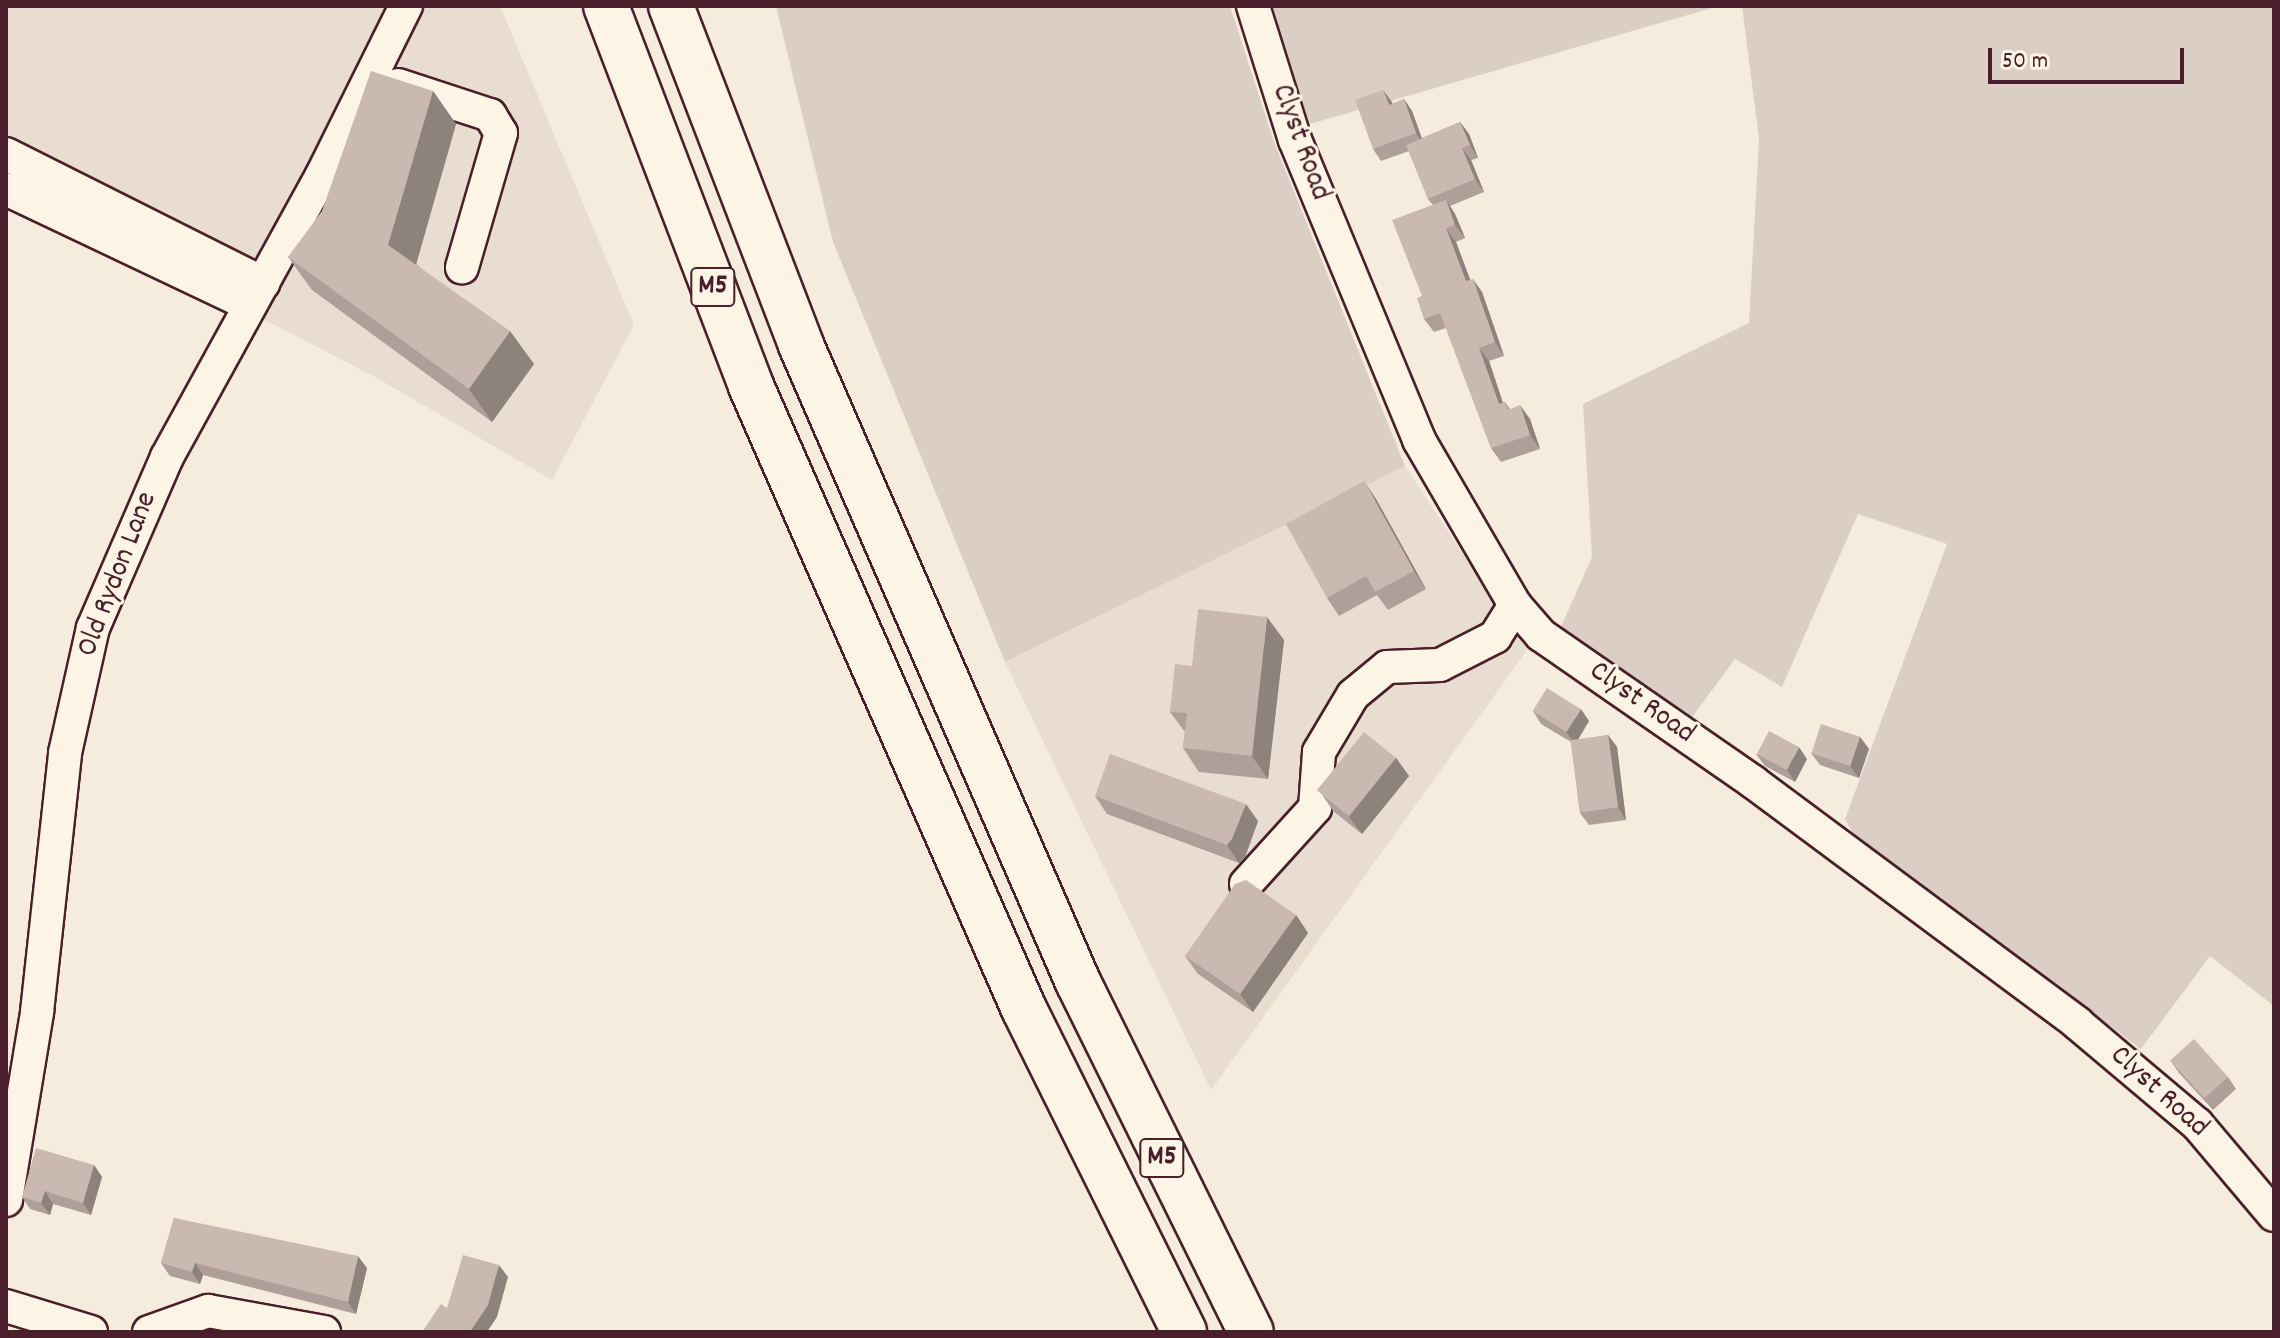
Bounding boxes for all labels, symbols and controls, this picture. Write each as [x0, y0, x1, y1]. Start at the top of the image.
scale bar [1992, 32, 2188, 82]
text: 50 m [2002, 45, 2048, 79]
street label: Clyst Road [1261, 80, 1337, 206]
road number: M5 [689, 263, 737, 311]
street label: Old Rydon Lane [71, 488, 167, 662]
street label: Clyst Road [1581, 655, 1701, 753]
street label: Clyst Road [2101, 1039, 2215, 1147]
road number: M5 [1138, 1134, 1186, 1182]

